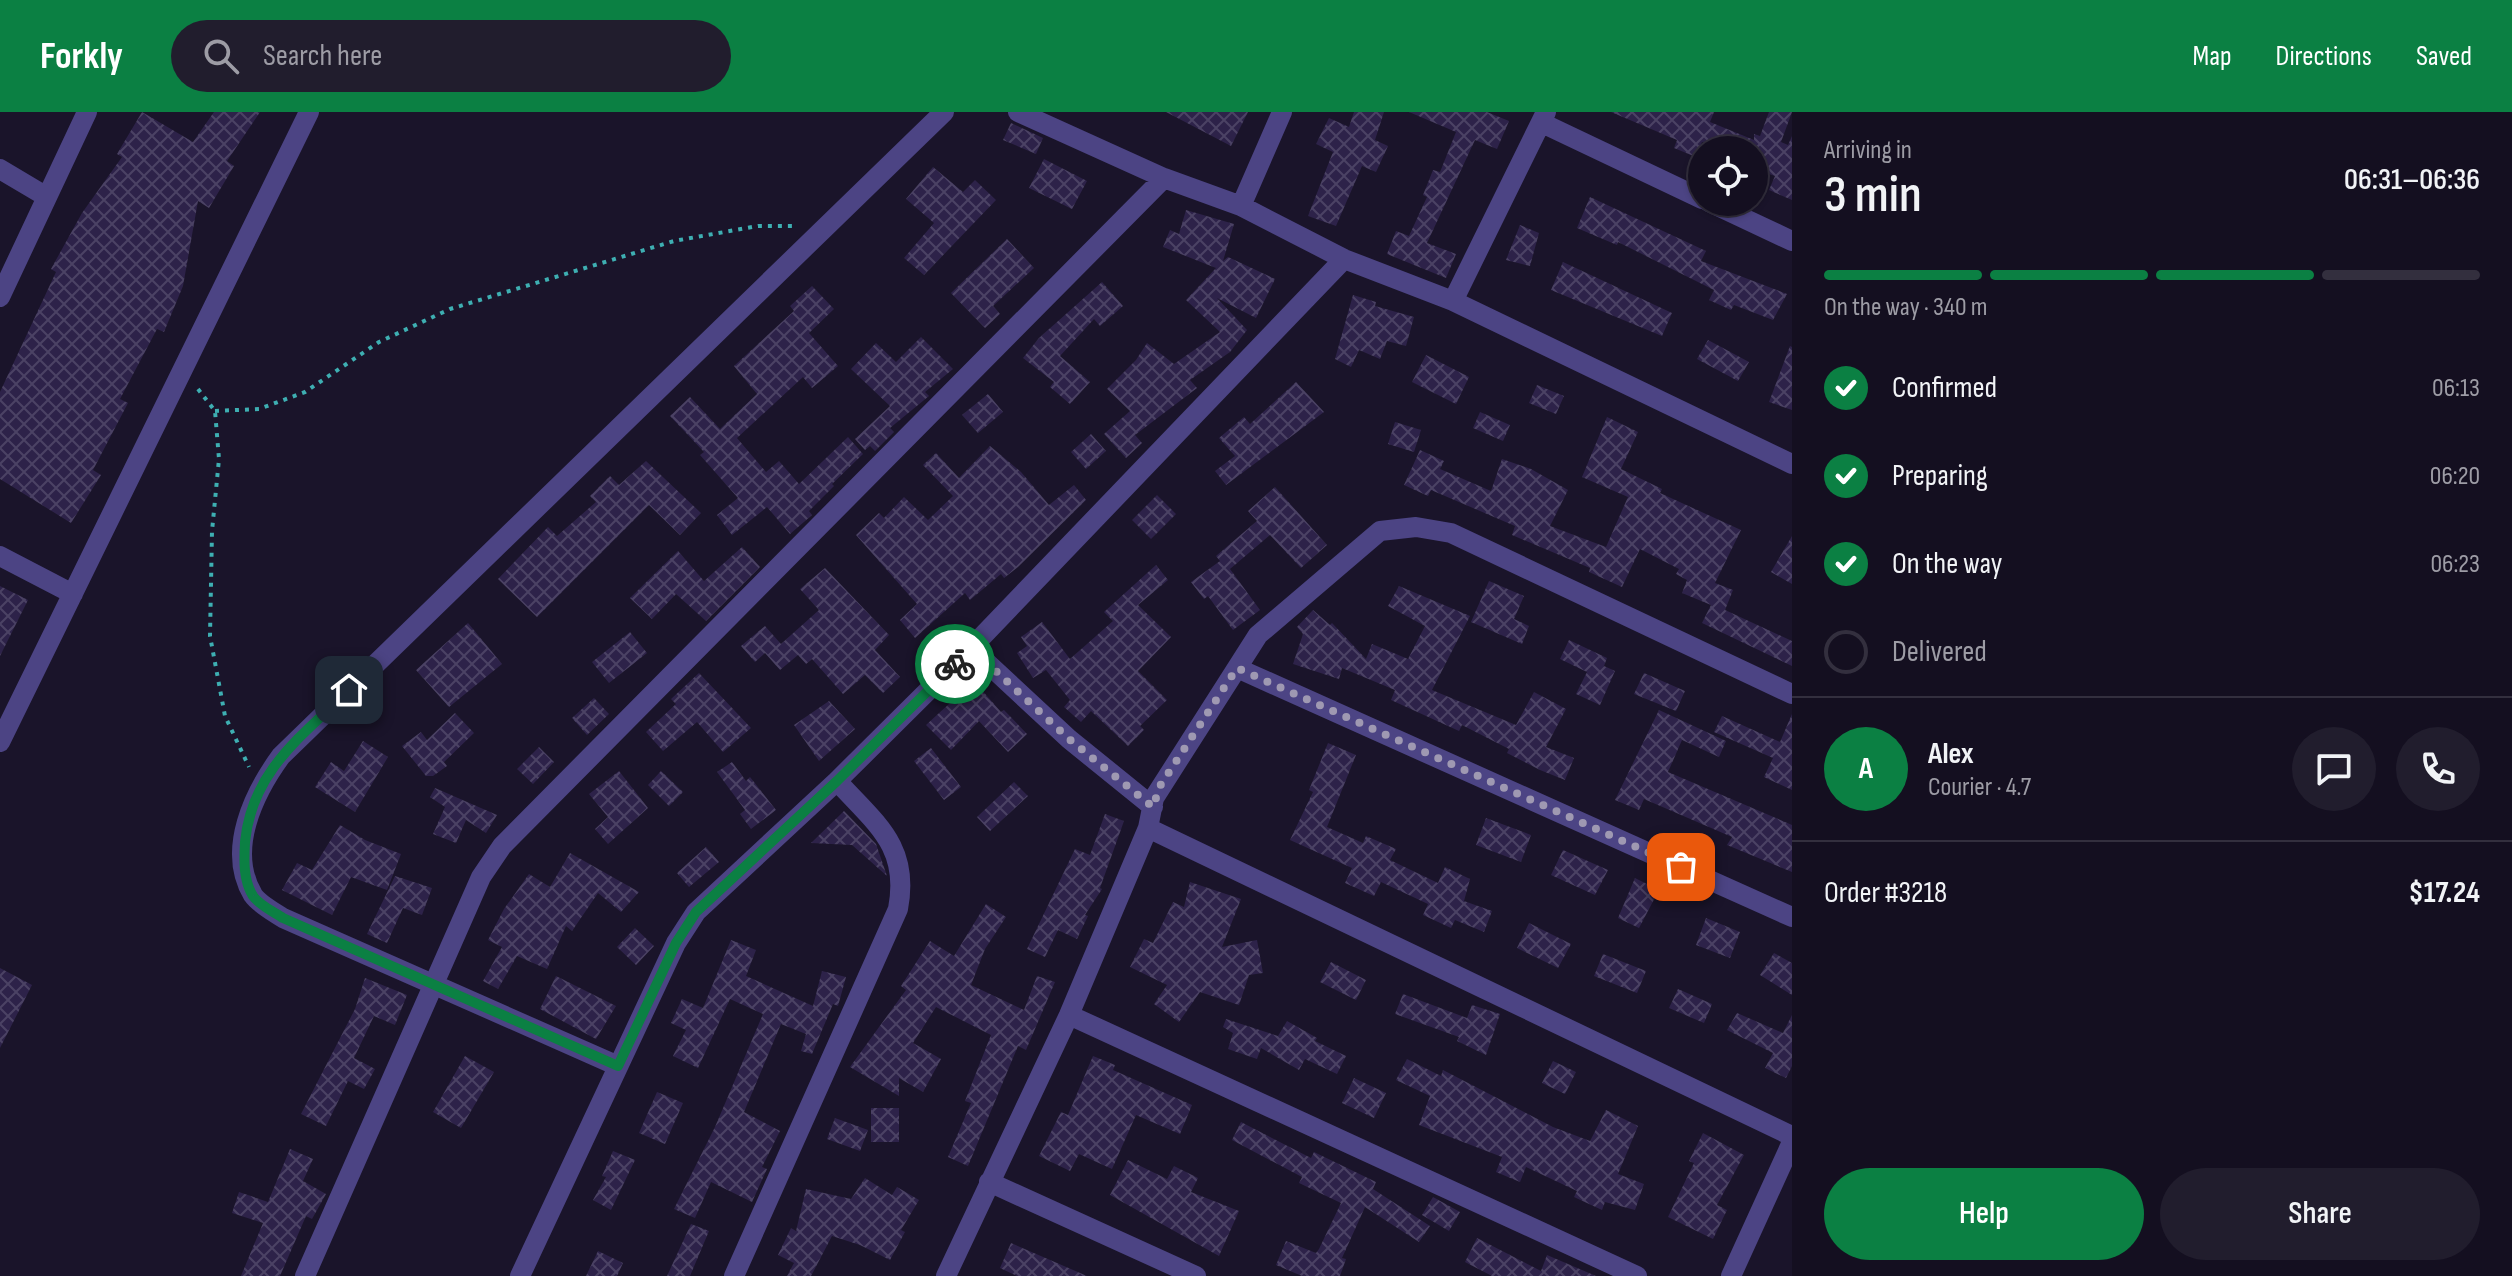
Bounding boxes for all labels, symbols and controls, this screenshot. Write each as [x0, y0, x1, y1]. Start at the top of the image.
search box [171, 20, 731, 92]
text: Forkly [40, 34, 123, 79]
icon: search [199, 34, 243, 78]
text: Search here [263, 38, 382, 74]
text: Map [2193, 40, 2232, 73]
text: Directions [2276, 40, 2372, 73]
text: Saved [2416, 40, 2472, 73]
text: Arriving in [1824, 135, 1912, 166]
map controls [1688, 136, 1768, 216]
button: locate [1688, 136, 1768, 216]
text: 06:31–06:36 [2344, 162, 2480, 198]
text: 3 min [1824, 164, 1922, 227]
text: On the way · 340 m [1824, 292, 1987, 323]
icon: check [1824, 366, 1868, 410]
text: Confirmed [1892, 370, 1997, 406]
text: 06:13 [2432, 373, 2480, 404]
icon: check [1824, 454, 1868, 498]
text: Preparing [1892, 458, 1988, 494]
text: 06:20 [2430, 461, 2480, 492]
icon: check [1824, 542, 1868, 586]
text: On the way [1892, 546, 2002, 582]
text: 06:23 [2430, 549, 2480, 580]
courier [915, 624, 995, 704]
text: Delivered [1892, 634, 1987, 670]
icon: bike [933, 642, 977, 686]
pin [315, 656, 383, 724]
icon: home [327, 668, 371, 712]
button: chat [2292, 727, 2376, 811]
button: phone [2396, 727, 2480, 811]
text: Alex [1928, 736, 1974, 772]
text: A [1859, 751, 1873, 787]
text: Courier · 4.7 [1928, 772, 2031, 803]
pin [1647, 833, 1715, 901]
icon: bag [1659, 845, 1703, 889]
text: Order #3218 [1824, 875, 1947, 911]
text: $17.24 [2408, 875, 2480, 911]
button: Help [1824, 1168, 2144, 1260]
button: Share [2160, 1168, 2480, 1260]

